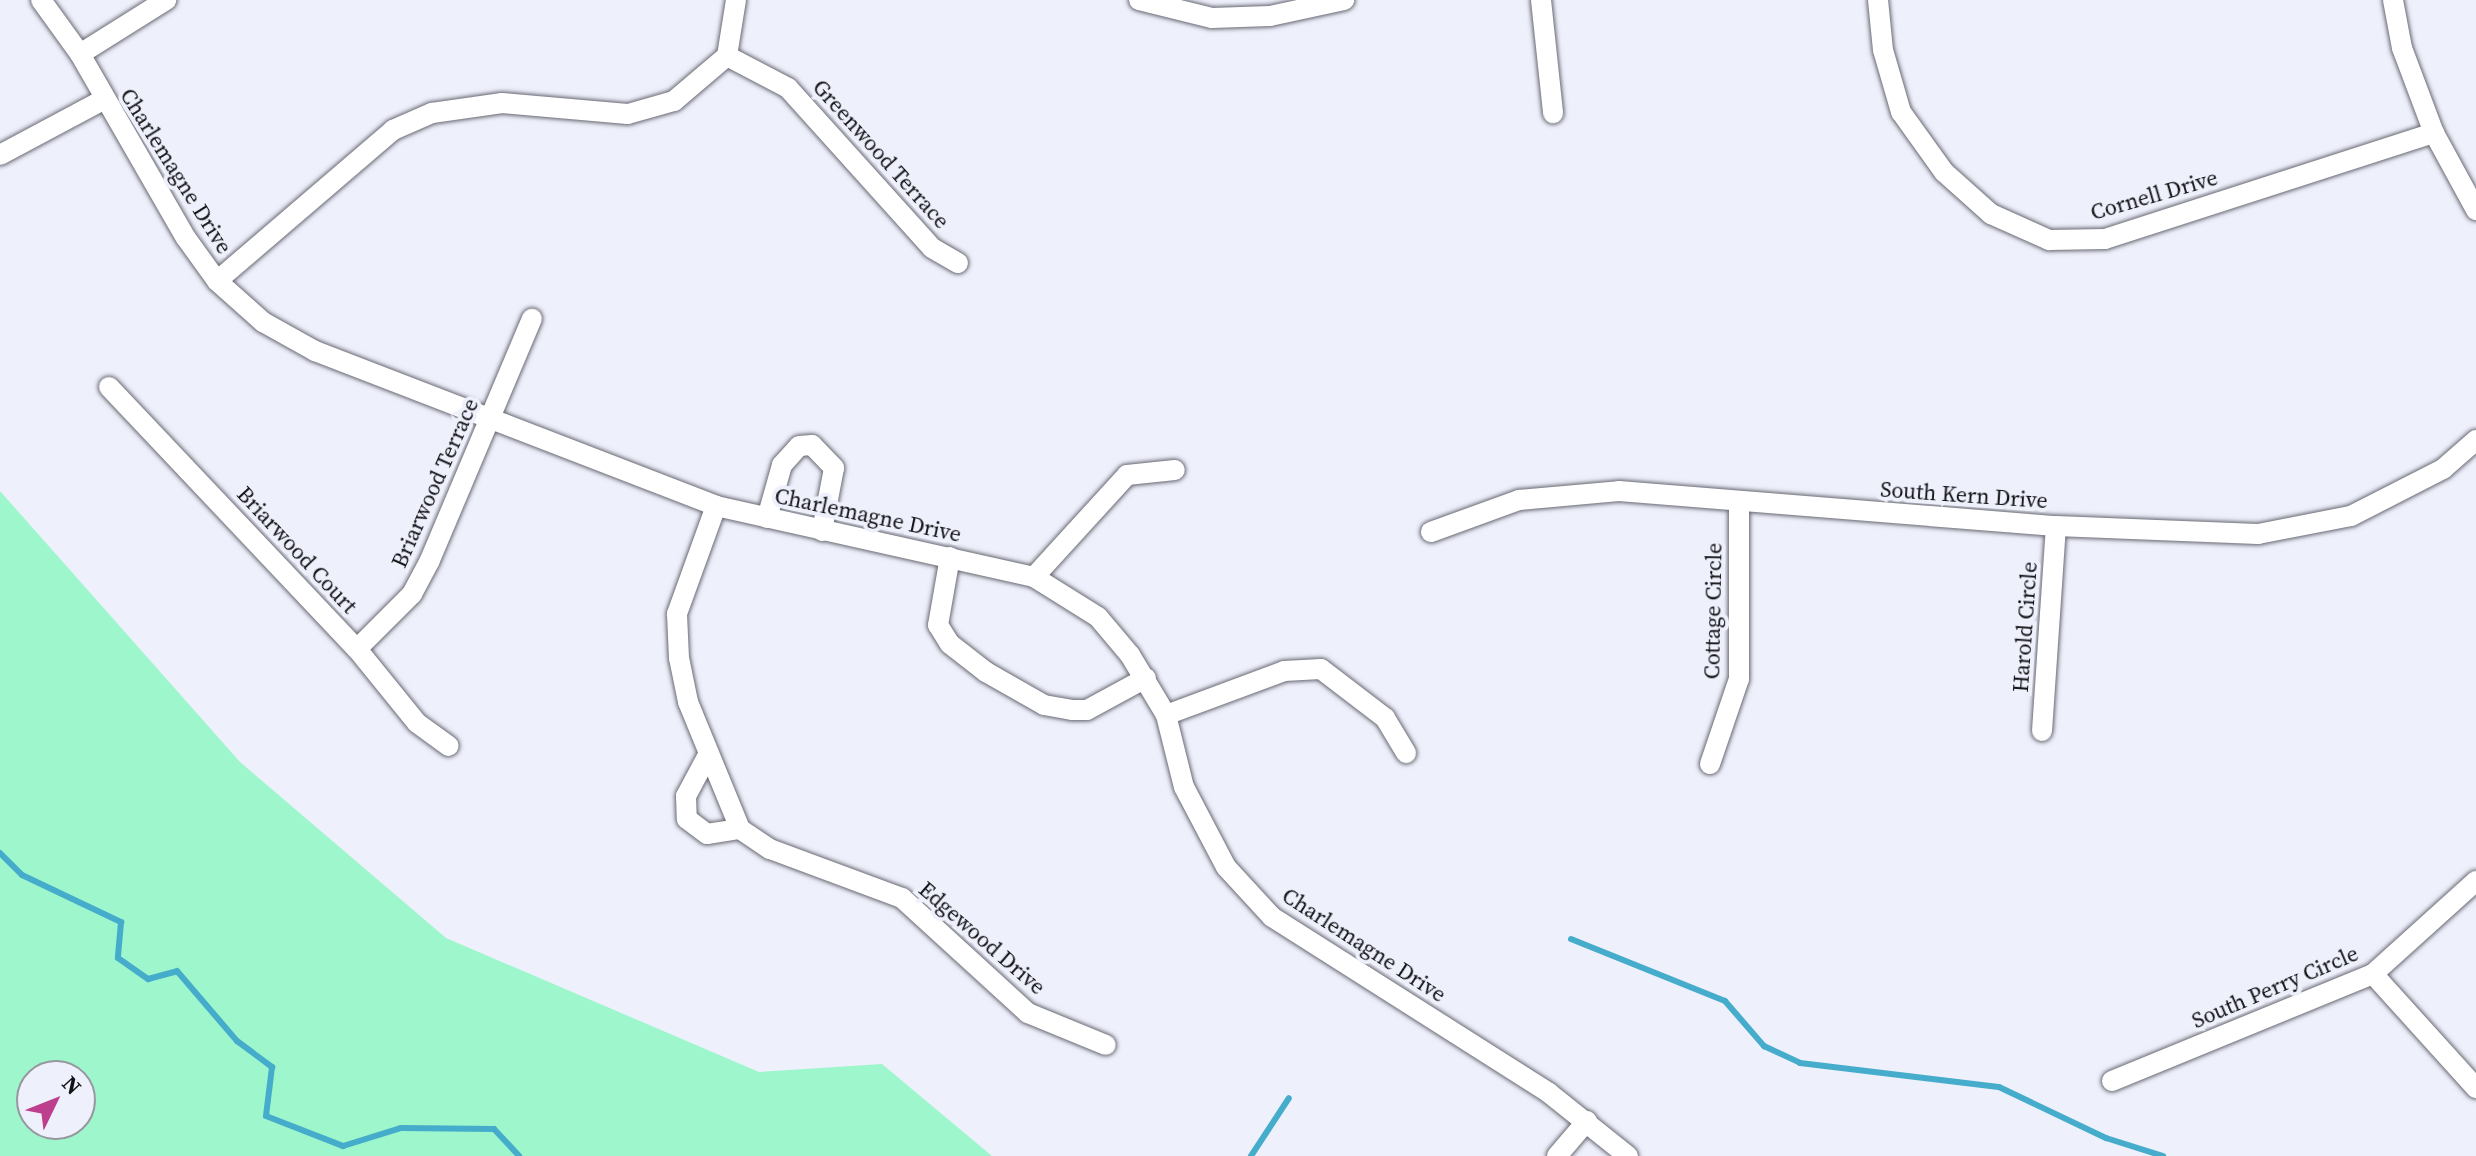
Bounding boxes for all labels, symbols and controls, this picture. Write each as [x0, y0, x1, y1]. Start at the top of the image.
street label: Greenwood Terrace [807, 74, 955, 234]
street label: Charlemagne Drive [114, 83, 238, 259]
street label: Cornell Drive [2087, 164, 2221, 226]
street label: Briarwood Terrace [386, 394, 484, 572]
street label: South Kern Drive [1879, 476, 2049, 514]
street label: Briarwood Court [231, 481, 363, 619]
street label: Charlemagne Drive [772, 482, 964, 548]
street label: Cottage Circle [1699, 543, 1727, 679]
street label: Harold Circle [2007, 561, 2043, 693]
street label: Edgewood Drive [913, 876, 1051, 1000]
street label: Charlemagne Drive [1277, 882, 1451, 1008]
street label: South Perry Circle [2188, 940, 2362, 1034]
north arrow [16, 1060, 96, 1140]
text: N [56, 1069, 89, 1101]

